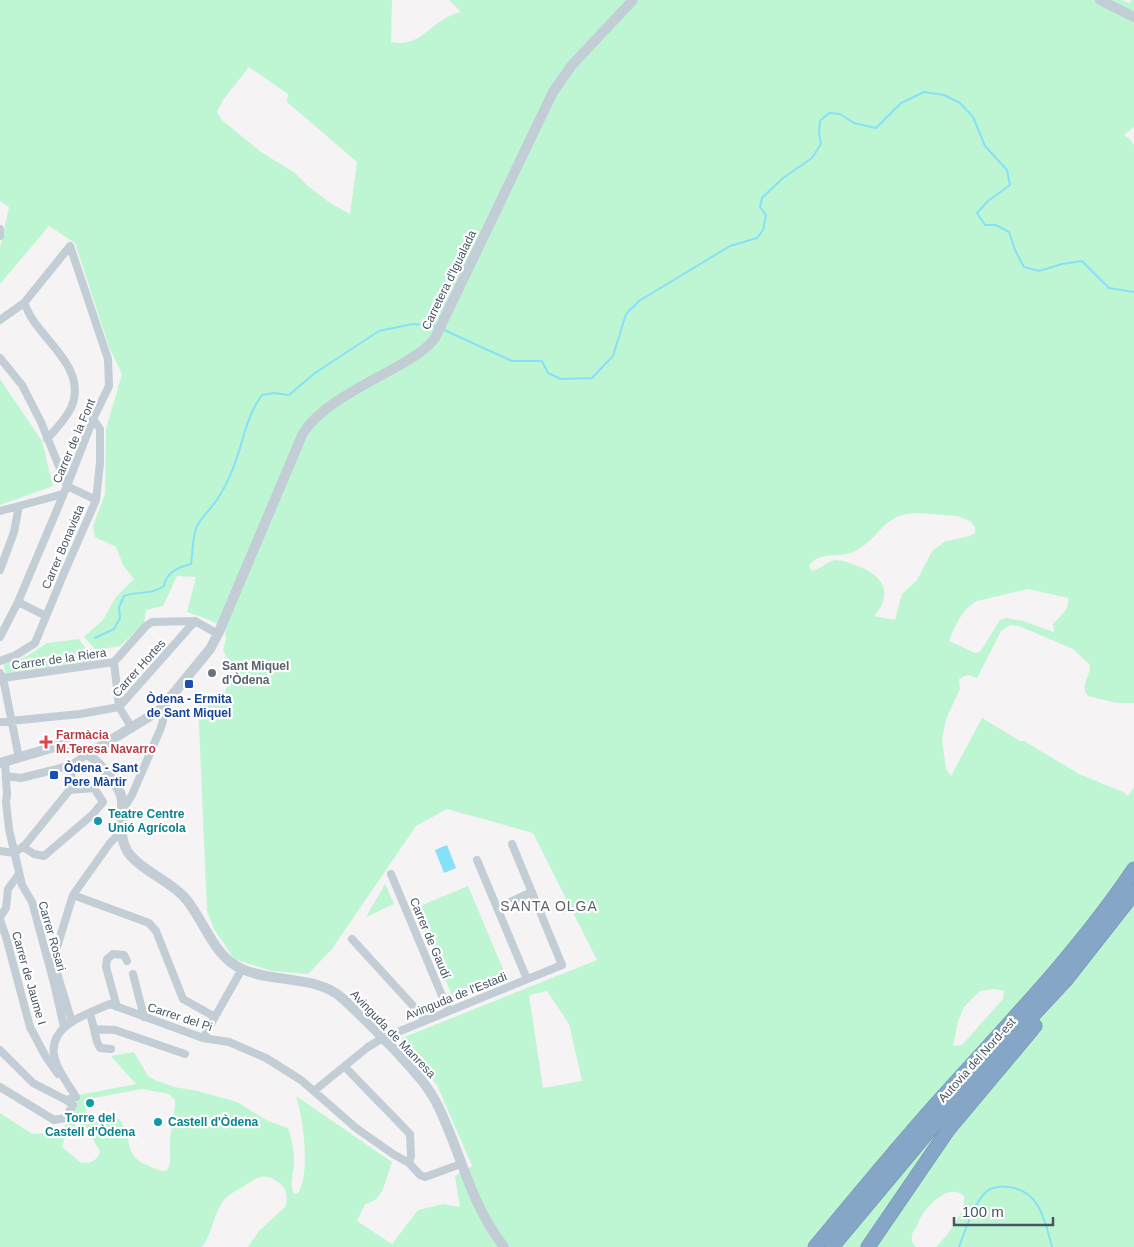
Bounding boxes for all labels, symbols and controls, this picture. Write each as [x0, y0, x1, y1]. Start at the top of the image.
street label: Carretera d'Igualada [419, 228, 479, 332]
street label: Carrer de la Font [50, 396, 98, 485]
street label: Carrer Bonavista [39, 503, 87, 591]
street label: Carrer Hortes [109, 636, 169, 700]
street label: Carrer de la Riera [11, 645, 108, 673]
place label: Sant Miquel d'Òdena [222, 659, 289, 687]
marker: Sant Miquel d'Òdena [206, 667, 218, 679]
marker: Òdena - Ermita de Sant Miquel [183, 678, 195, 690]
place label: Òdena - Ermita de Sant Miquel [146, 691, 232, 720]
place label: Farmàcia M.Teresa Navarro [56, 728, 156, 756]
marker: Farmàcia M.Teresa Navarro [40, 736, 52, 748]
place label: Òdena - Sant Pere Màrtir [64, 760, 138, 789]
marker: Òdena - Sant Pere Màrtir [48, 769, 60, 781]
place label: Teatre Centre Unió Agrícola [108, 807, 186, 835]
marker: Teatre Centre Unió Agrícola [92, 815, 104, 827]
street label: Carrer de Gaudí [407, 895, 454, 981]
district label: SANTA OLGA [500, 898, 598, 914]
street label: Carrer Rosari [35, 899, 69, 973]
street label: Carrer de Jaume I [9, 930, 49, 1026]
street label: Avinguda de l'Estadi [403, 969, 509, 1023]
street label: Avinguda de Manresa [347, 987, 439, 1081]
street label: Carrer del Pi [146, 1000, 214, 1034]
street label: Autovia del Nord-est [935, 1014, 1019, 1105]
marker: Torre del Castell d'Òdena [84, 1097, 96, 1109]
place label: Torre del Castell d'Òdena [45, 1111, 135, 1139]
place label: Castell d'Òdena [168, 1114, 259, 1129]
marker: Castell d'Òdena [152, 1116, 164, 1128]
scale bar [954, 1194, 1053, 1226]
text: 100 m [962, 1203, 1004, 1220]

